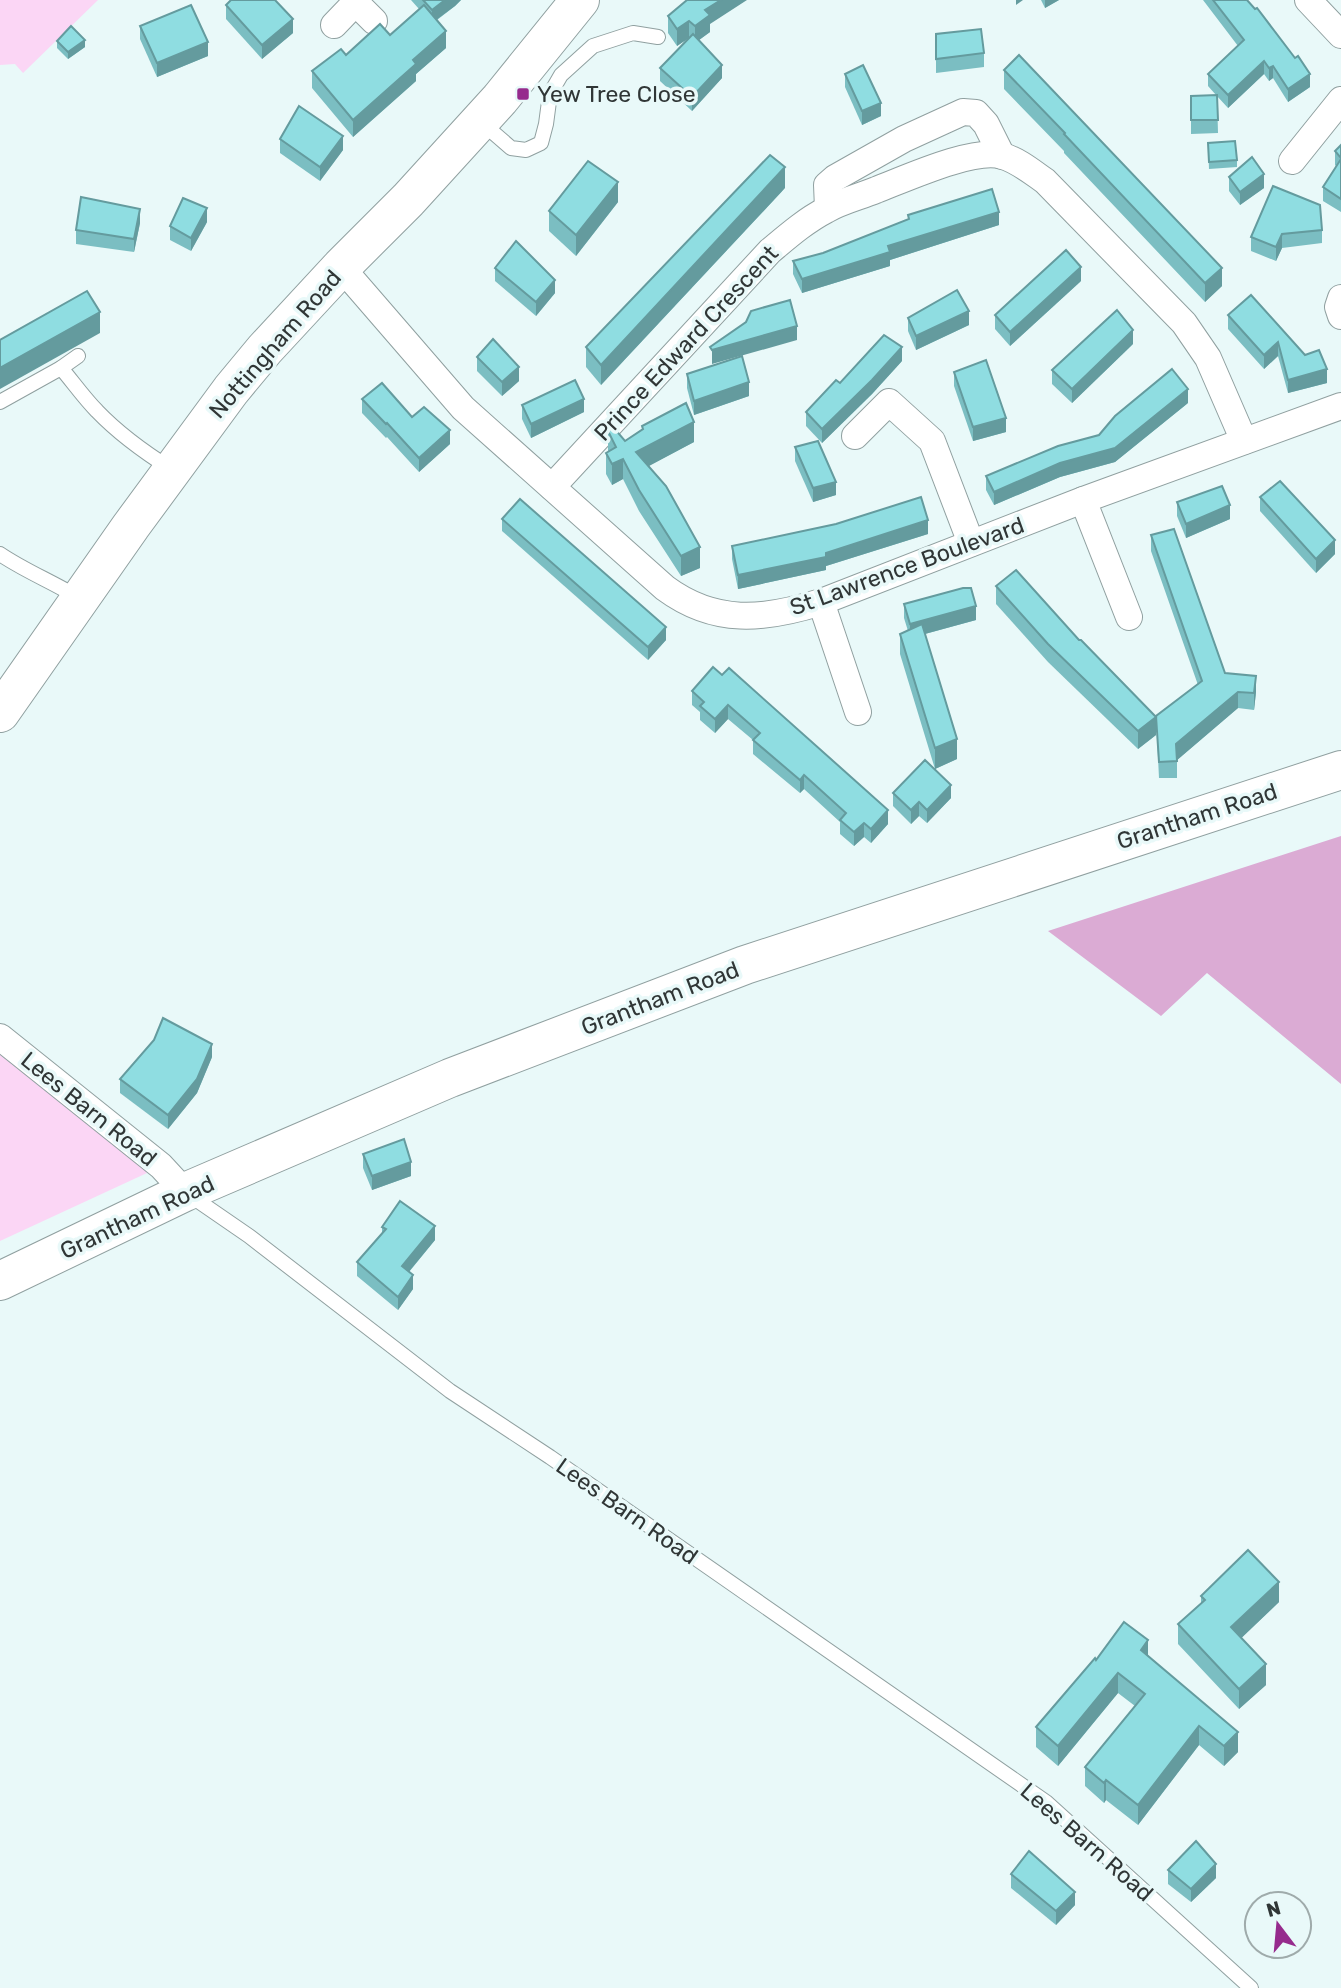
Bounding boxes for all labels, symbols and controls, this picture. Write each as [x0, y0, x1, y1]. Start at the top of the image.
place label: Yew Tree Close [537, 80, 696, 108]
marker: Yew Tree Close [515, 86, 531, 102]
street label: Prince Edward Crescent [588, 239, 784, 447]
street label: Nottingham Road [203, 264, 347, 424]
street label: St Lawrence Boulevard [786, 511, 1028, 621]
street label: Grantham Road [1113, 777, 1281, 855]
street label: Grantham Road [577, 955, 743, 1041]
street label: Lees Barn Road [15, 1046, 163, 1172]
street label: Grantham Road [55, 1169, 219, 1265]
street label: Lees Barn Road [551, 1452, 703, 1570]
street label: Lees Barn Road [1015, 1777, 1159, 1907]
north arrow [1243, 1890, 1313, 1960]
text: N [1264, 1896, 1283, 1922]

